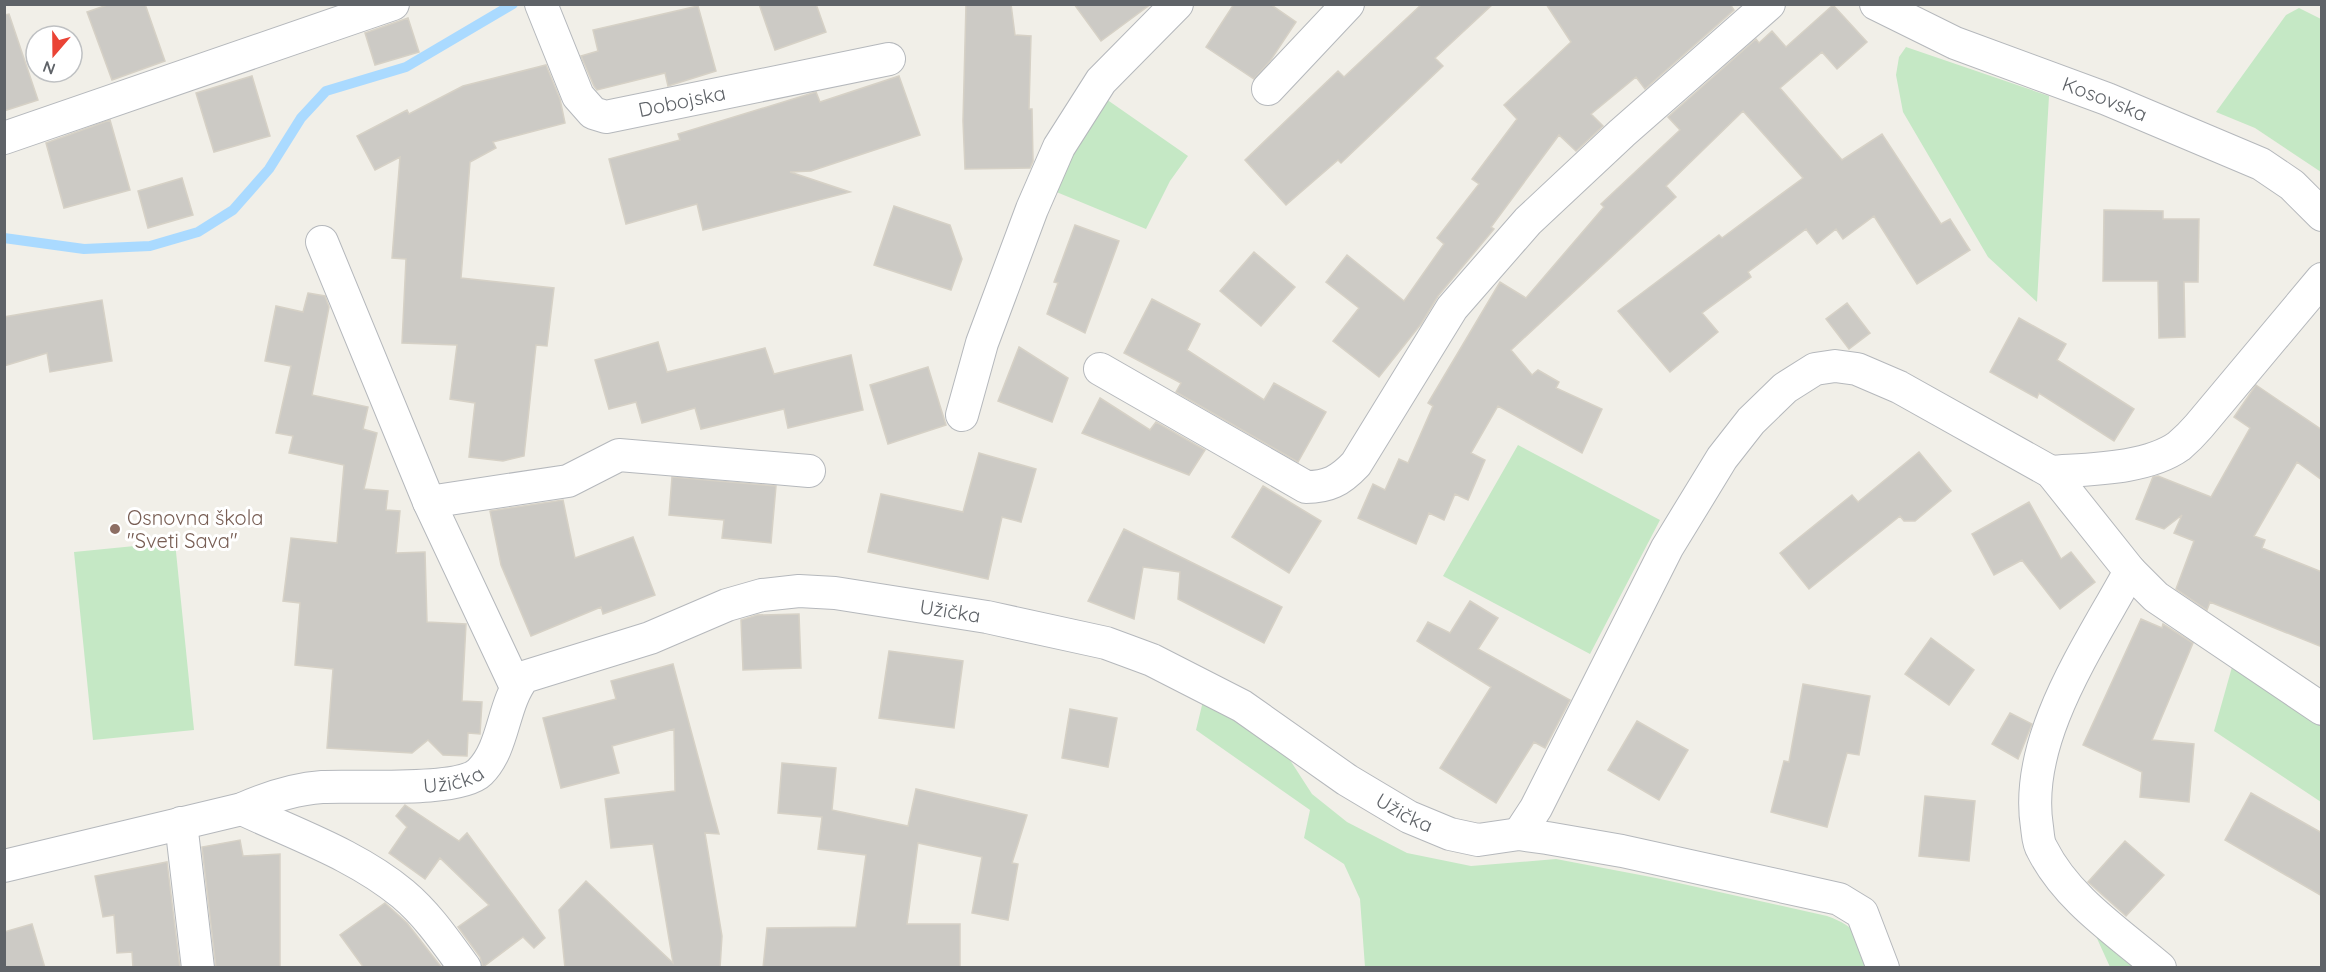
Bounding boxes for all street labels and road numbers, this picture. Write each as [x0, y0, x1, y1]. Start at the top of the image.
street label: Kosovska [2059, 71, 2151, 127]
street label: Dobojska [636, 80, 728, 122]
street label: Užička [918, 594, 982, 628]
street label: Užička [422, 760, 489, 798]
street label: Užička [1371, 787, 1437, 837]

